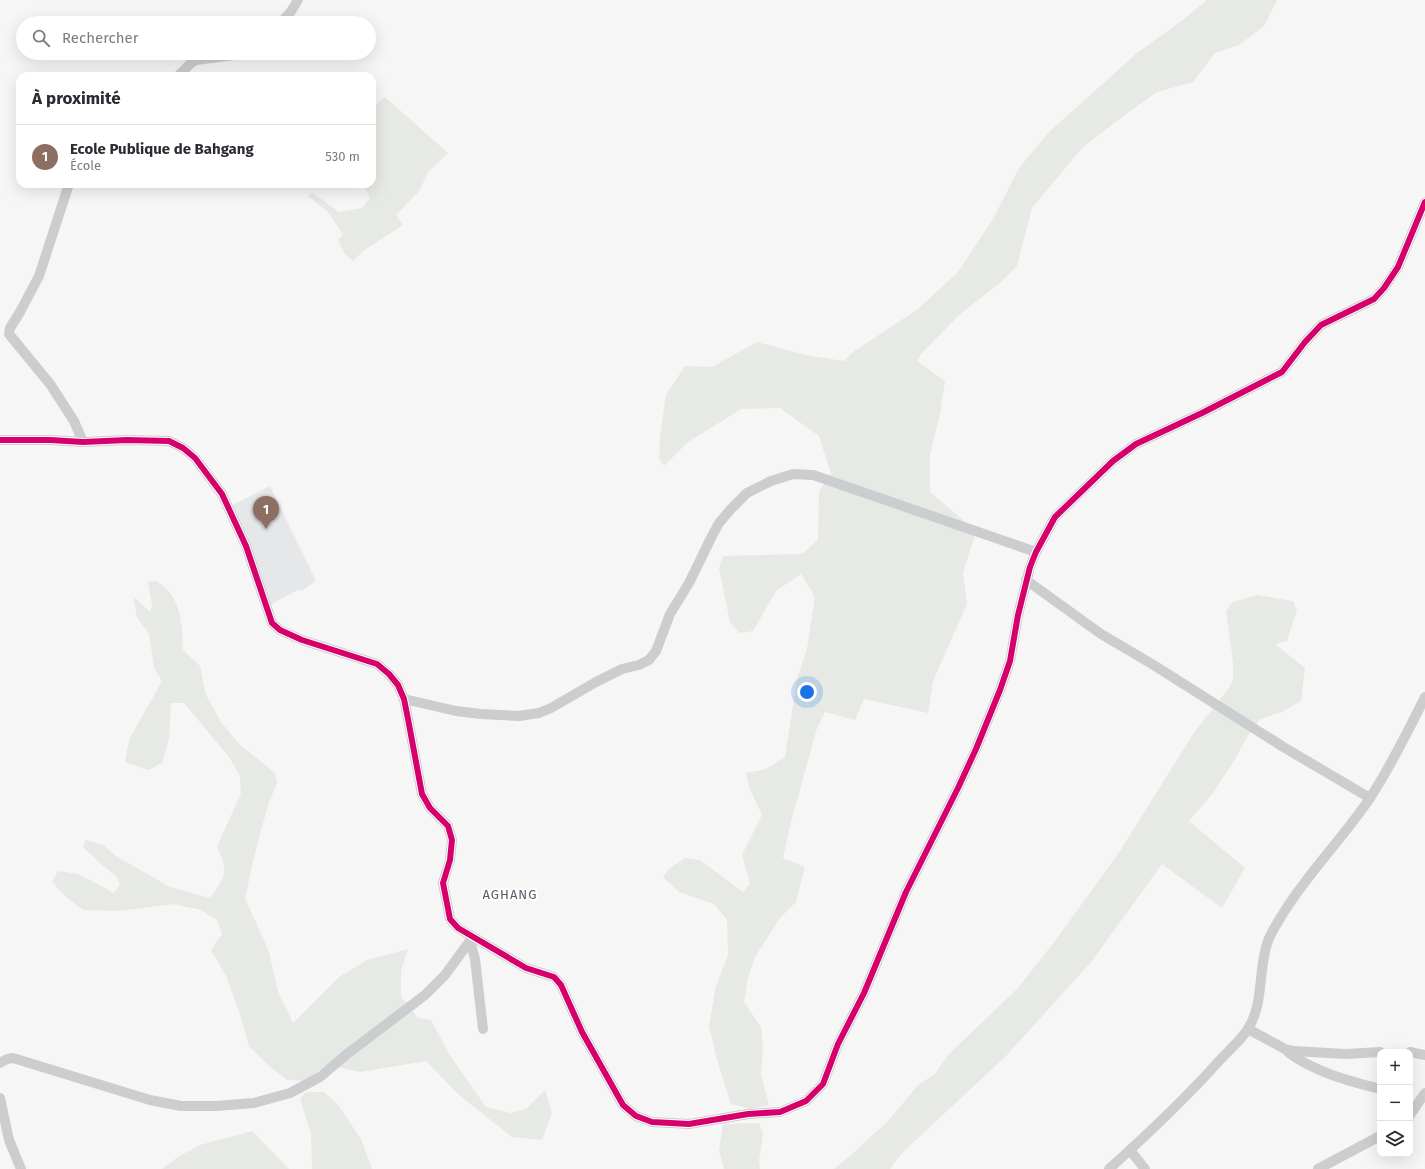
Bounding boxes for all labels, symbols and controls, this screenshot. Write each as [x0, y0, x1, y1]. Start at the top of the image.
search box [16, 16, 376, 60]
icon: search [30, 27, 52, 49]
text: Rechercher [62, 29, 138, 47]
text: À proximité [32, 88, 121, 109]
text: Ecole Publique de Bahgang [70, 140, 254, 158]
text: 1 [42, 149, 48, 164]
text: 530 m [325, 149, 360, 164]
text: École [70, 158, 101, 173]
pin: 1 [253, 496, 279, 529]
your location [797, 682, 817, 702]
district label: AGHANG [483, 887, 537, 902]
map controls [1377, 1049, 1413, 1157]
button: + [1377, 1049, 1413, 1085]
button: − [1377, 1085, 1413, 1121]
button: layers [1377, 1121, 1413, 1157]

